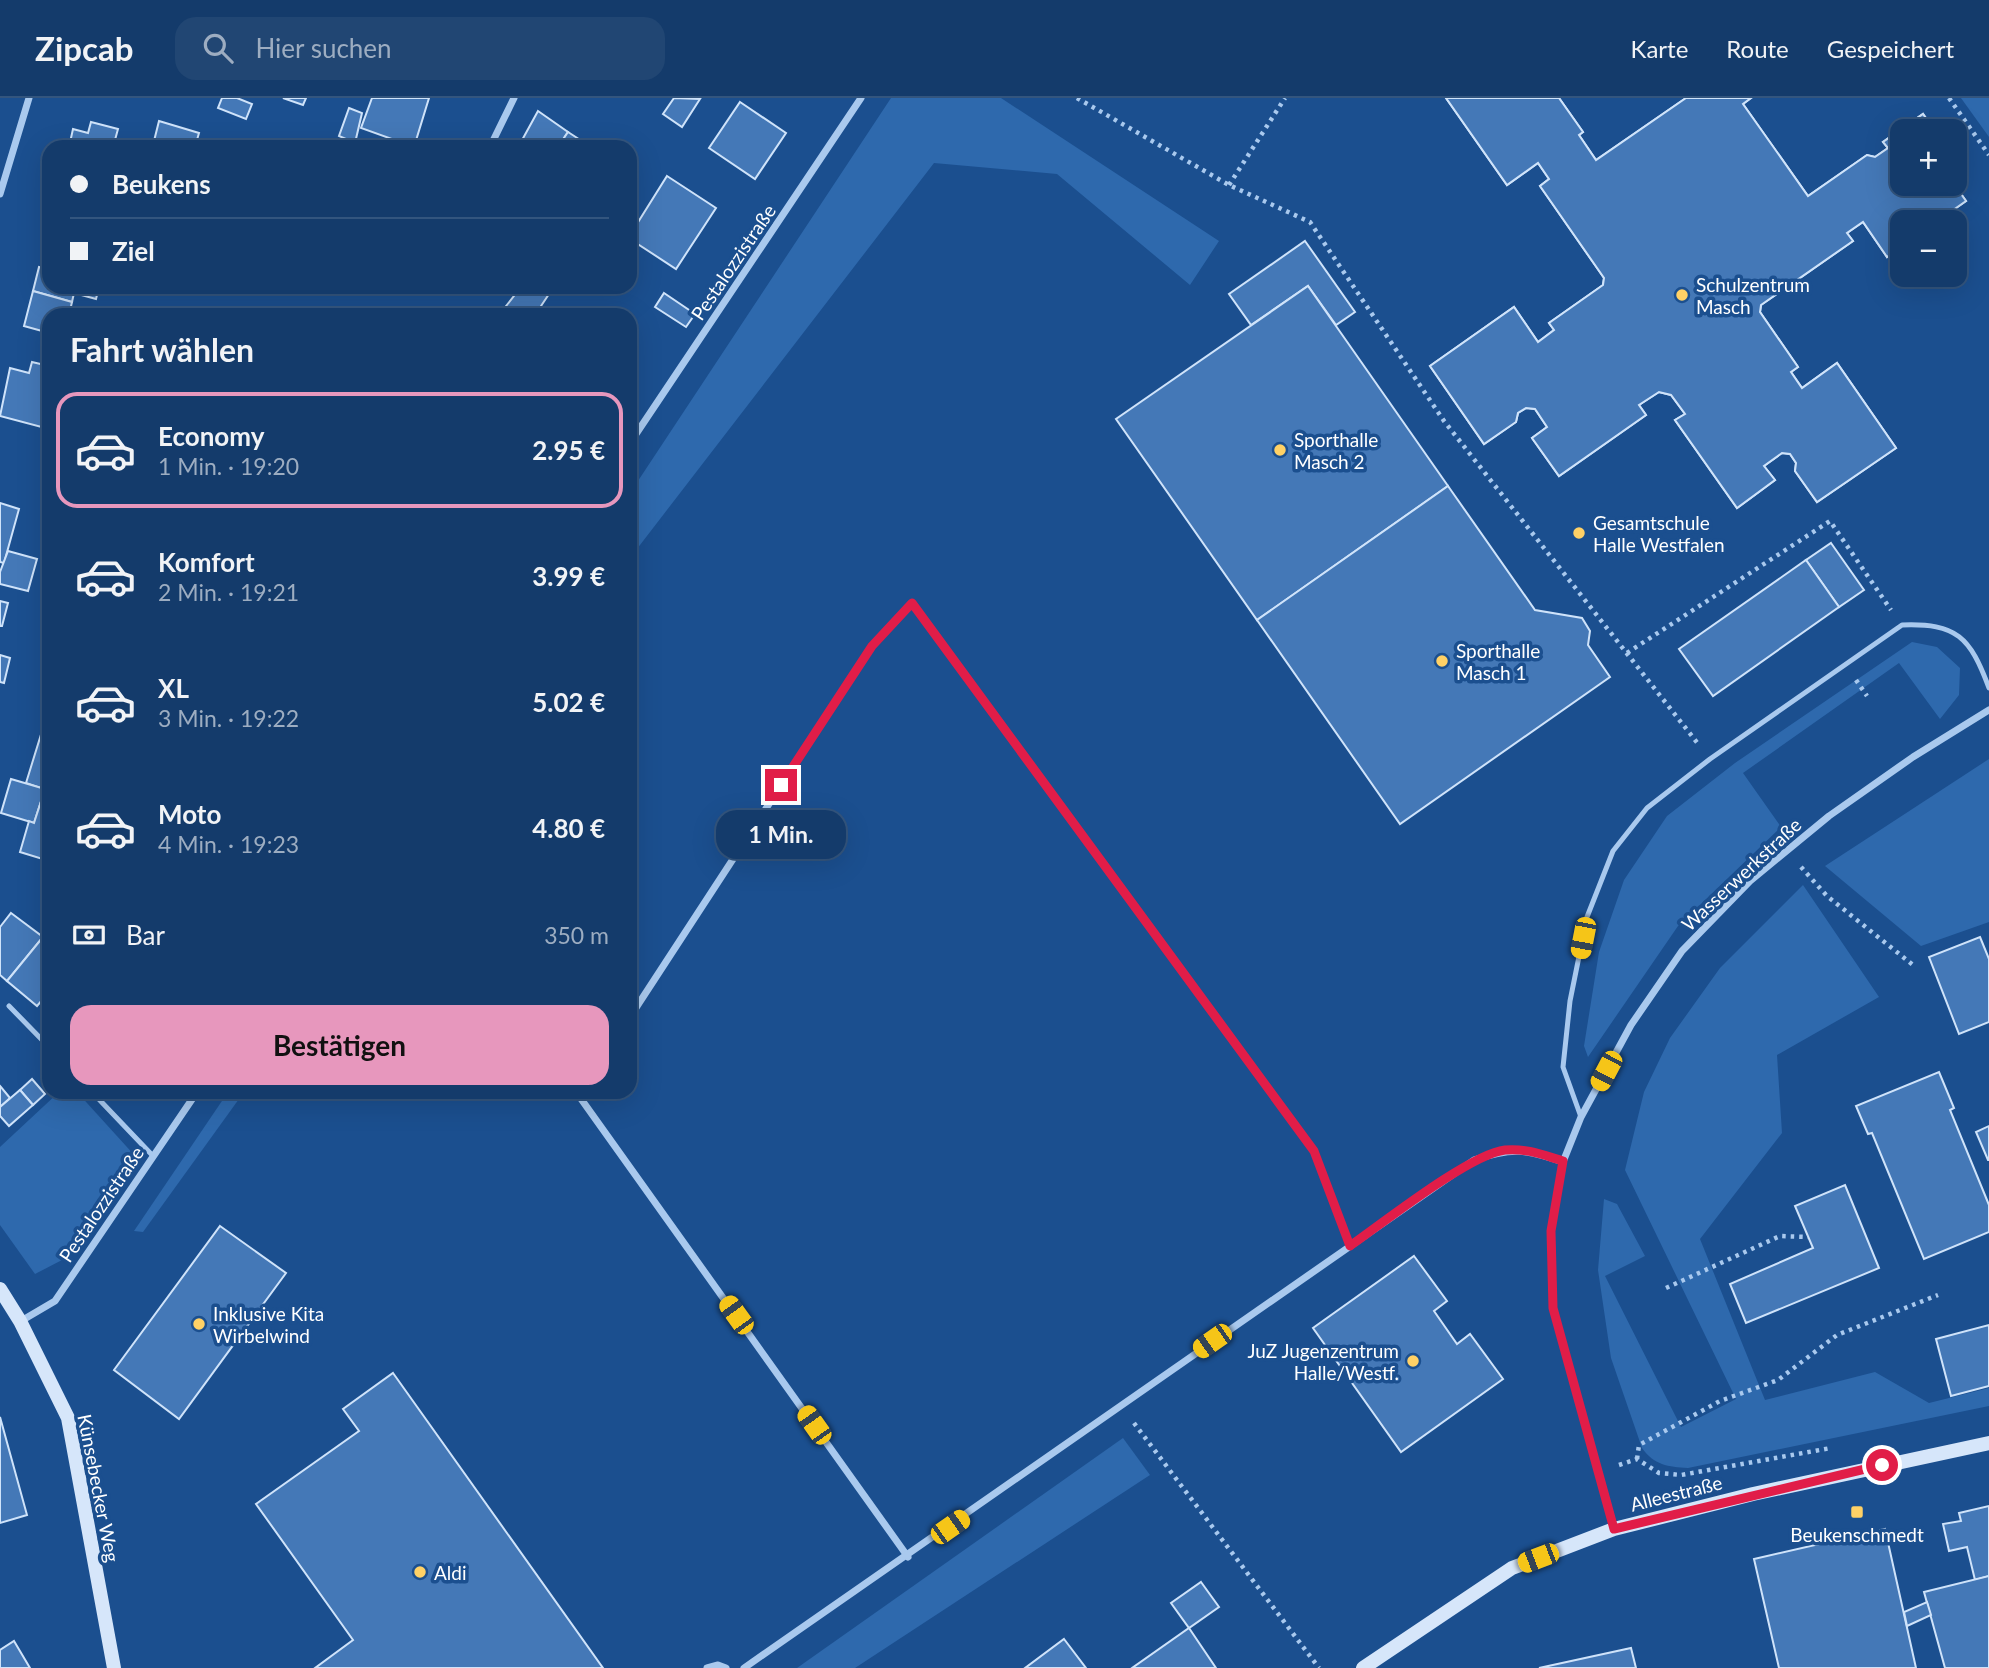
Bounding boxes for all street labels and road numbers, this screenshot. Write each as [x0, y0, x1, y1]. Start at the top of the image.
street label: Pestalozzistraße [686, 200, 780, 324]
street label: Wasserwerkstraße [1676, 813, 1806, 935]
street label: Pestalozzistraße [54, 1142, 148, 1266]
street label: Künsebecker Weg [73, 1412, 125, 1564]
street label: Alleestraße [1628, 1470, 1724, 1516]

